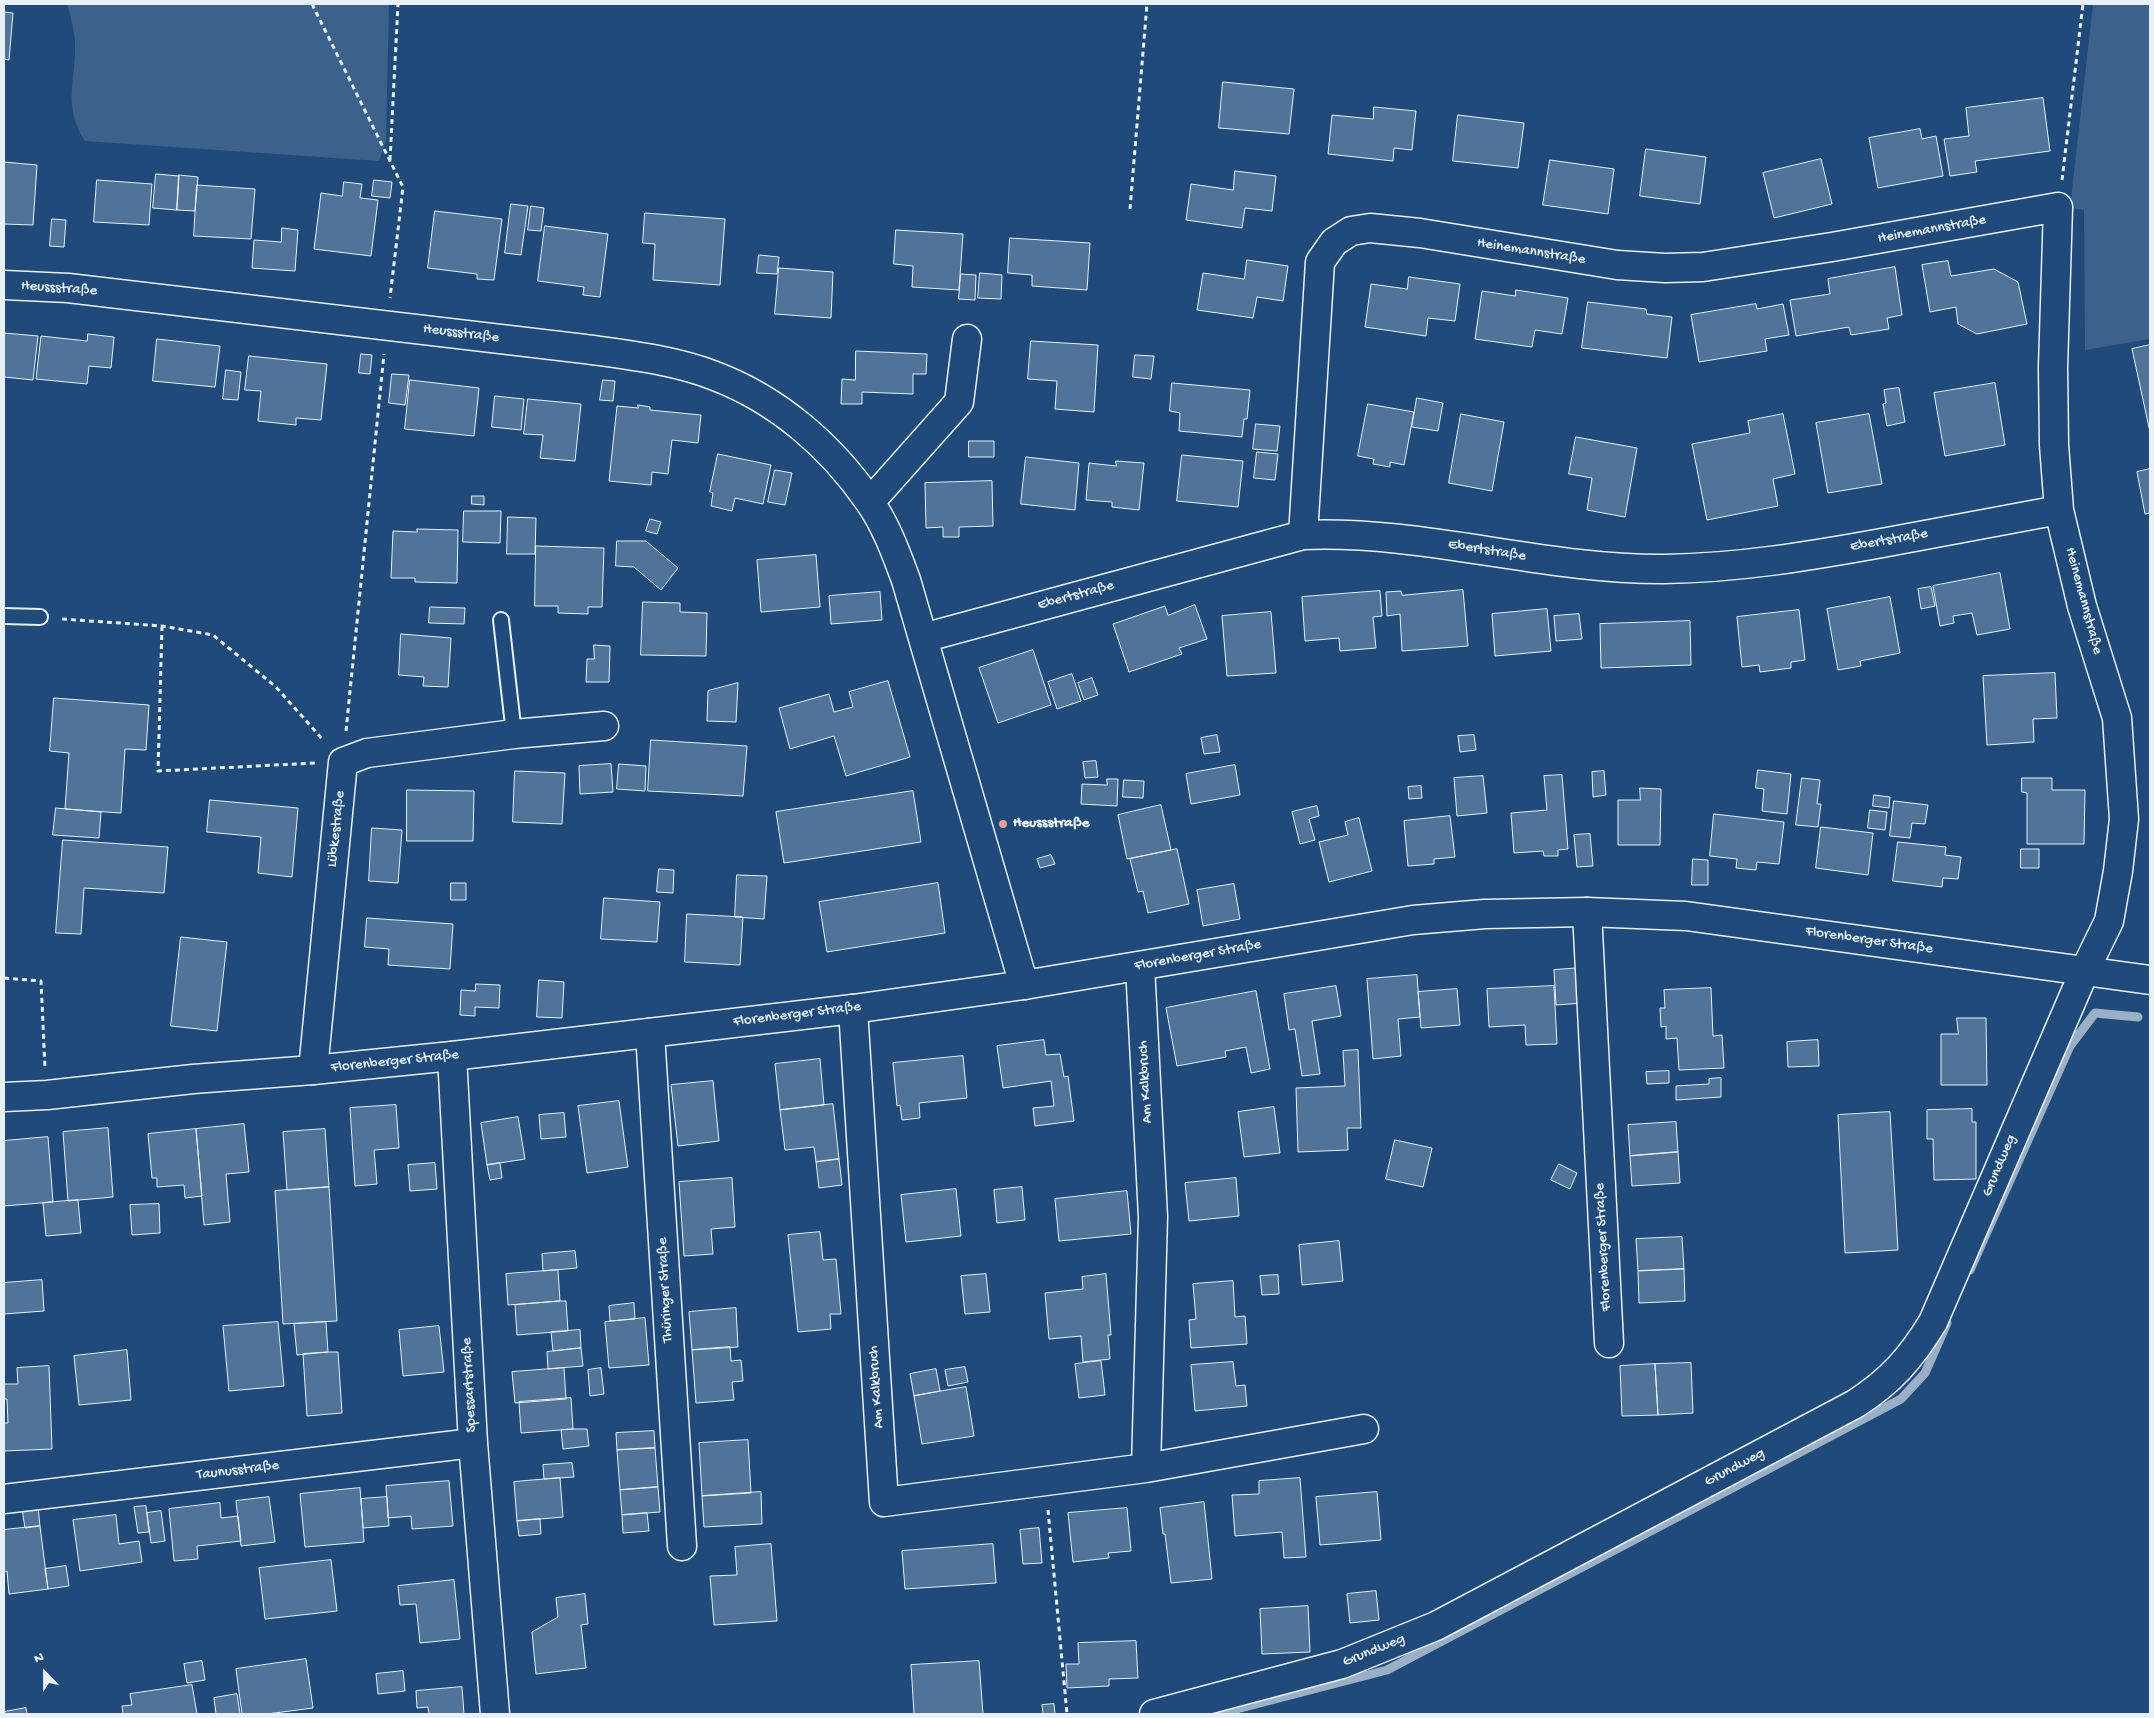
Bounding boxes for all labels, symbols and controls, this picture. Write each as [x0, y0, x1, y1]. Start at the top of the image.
street label: Heinemannstraße [1876, 212, 1988, 248]
street label: Heinemannstraße [1475, 235, 1587, 269]
street label: Heussstraße [20, 277, 98, 301]
street label: Heussstraße [422, 320, 500, 348]
street label: Ebertstraße [1849, 525, 1929, 557]
street label: Ebertstraße [1447, 536, 1527, 566]
street label: Heinemannstraße [2060, 546, 2106, 656]
street label: Ebertstraße [1036, 577, 1116, 615]
street label: Lübkestraße [324, 790, 350, 868]
place label: Heussstraße [1013, 815, 1090, 833]
marker: Heussstraße [997, 818, 1009, 830]
street label: Florenberger Straße [1804, 923, 1934, 959]
street label: Florenberger Straße [1133, 936, 1263, 976]
street label: Florenberger Straße [732, 998, 862, 1032]
street label: Am Kalkbruch [1135, 1040, 1157, 1124]
street label: Florenberger Straße [330, 1046, 460, 1078]
street label: Grundweg [1979, 1132, 2021, 1200]
street label: Florenberger Straße [1592, 1182, 1616, 1312]
street label: Thüringer Straße [654, 1237, 678, 1343]
street label: Spessartstraße [459, 1337, 481, 1433]
street label: Am Kalkbruch [865, 1345, 889, 1429]
street label: Grundweg [1702, 1445, 1768, 1491]
street label: Taunusstraße [196, 1457, 280, 1485]
street label: Grundweg [1340, 1630, 1408, 1672]
north arrow [20, 1648, 70, 1698]
text: N [32, 1649, 47, 1668]

